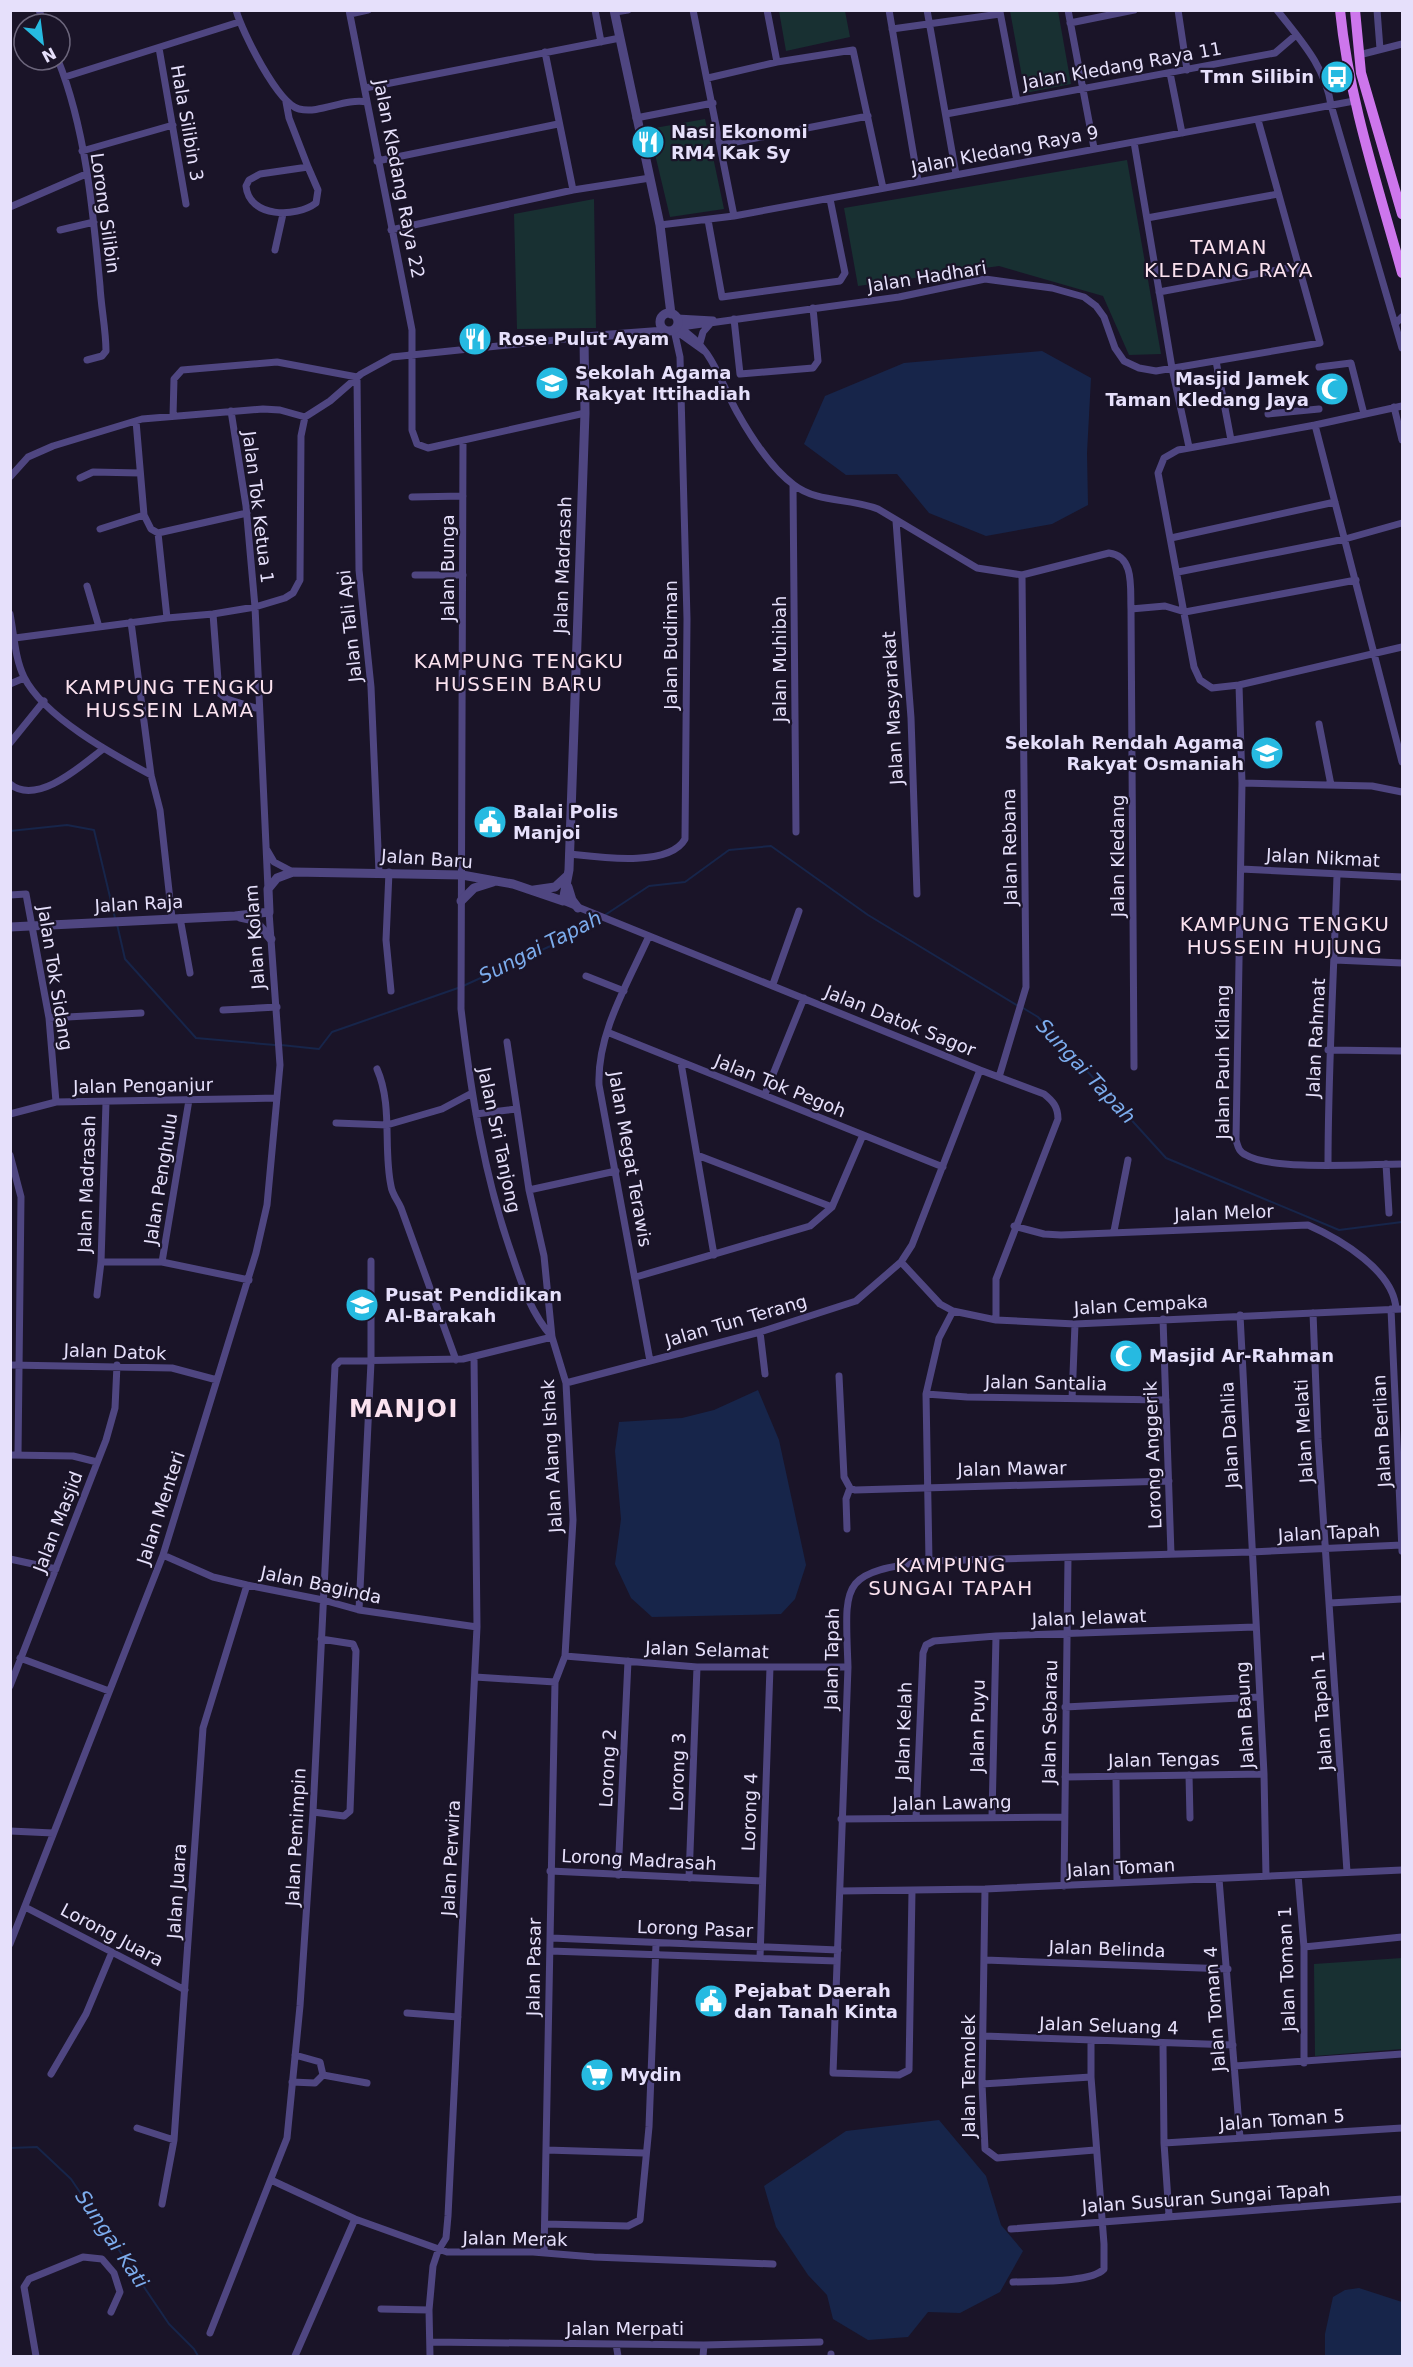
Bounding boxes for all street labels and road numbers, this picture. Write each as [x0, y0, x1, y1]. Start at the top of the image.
street label: Jalan Kledang Raya 11 [1020, 38, 1223, 94]
street label: Hala Silibin 3 [167, 63, 208, 183]
street label: Jalan Kledang Raya 22 [370, 77, 429, 280]
street label: Jalan Kledang Raya 9 [908, 121, 1100, 178]
street label: Lorong Silibin [87, 151, 124, 275]
street label: Jalan Hadhari [865, 257, 988, 296]
street label: Jalan Tok Ketua 1 [239, 429, 278, 584]
street label: Jalan Madrasah [550, 496, 575, 635]
street label: Jalan Bunga [437, 514, 458, 623]
street label: Jalan Tali Api [333, 569, 366, 684]
street label: Jalan Budiman [660, 580, 681, 711]
street label: Jalan Muhibah [769, 596, 790, 723]
street label: Jalan Masyarakat [878, 631, 907, 786]
street label: Jalan Rebana [998, 788, 1021, 907]
street label: Jalan Kledang [1107, 795, 1128, 918]
street label: Jalan Nikmat [1265, 844, 1381, 871]
street label: Jalan Baru [380, 845, 473, 872]
street label: Jalan Kolam [240, 884, 269, 991]
street label: Jalan Raja [93, 891, 184, 916]
street label: Jalan Tok Sidang [34, 903, 77, 1052]
street label: Jalan Rahmat [1302, 978, 1329, 1099]
street label: Jalan Datok Sagor [821, 980, 979, 1061]
street label: Jalan Pauh Kilang [1212, 985, 1233, 1140]
street label: Jalan Tok Pegoh [711, 1049, 849, 1121]
street label: Jalan Sri Tanjong [474, 1064, 525, 1215]
street label: Jalan Megat Terawis [605, 1069, 656, 1248]
street label: Jalan Penganjur [72, 1074, 214, 1097]
street label: Jalan Penghulu [140, 1112, 181, 1247]
street label: Jalan Madrasah [74, 1115, 99, 1254]
street label: Jalan Melor [1173, 1200, 1275, 1225]
street label: Jalan Tun Terang [662, 1290, 809, 1351]
street label: Jalan Cempaka [1072, 1291, 1209, 1319]
street label: Jalan Datok [62, 1339, 167, 1364]
street label: Jalan Santalia [984, 1371, 1107, 1394]
street label: Jalan Berlian [1368, 1374, 1395, 1489]
street label: Jalan Alang Ishak [537, 1378, 566, 1534]
street label: Jalan Melati [1290, 1378, 1317, 1485]
street label: Lorong Anggerik [1139, 1380, 1166, 1529]
street label: Jalan Dahlia [1216, 1381, 1243, 1490]
street label: Jalan Menteri [132, 1448, 189, 1568]
street label: Jalan Mawar [956, 1457, 1067, 1480]
street label: Jalan Masjid [28, 1468, 86, 1576]
street label: Jalan Tapah [1276, 1519, 1381, 1546]
street label: Jalan Baginda [258, 1561, 384, 1608]
street label: Jalan Jelawat [1030, 1605, 1147, 1630]
street label: Jalan Tapah [820, 1608, 843, 1711]
street label: Jalan Selamat [644, 1637, 769, 1662]
street label: Jalan Tapah 1 [1307, 1651, 1336, 1772]
street label: Jalan Sebarau [1038, 1660, 1061, 1785]
street label: Jalan Baung [1231, 1661, 1258, 1770]
street label: Jalan Puyu [966, 1679, 989, 1774]
street label: Jalan Kelah [891, 1681, 916, 1782]
street label: Lorong 2 [595, 1728, 620, 1808]
street label: Lorong 3 [666, 1732, 689, 1812]
street label: Jalan Tengas [1107, 1748, 1220, 1771]
street label: Jalan Pemimpin [281, 1767, 310, 1908]
street label: Lorong 4 [738, 1772, 761, 1852]
street label: Jalan Lawang [891, 1791, 1012, 1814]
street label: Jalan Perwira [437, 1799, 464, 1918]
street label: Jalan Juara [163, 1843, 190, 1940]
street label: Lorong Madrasah [561, 1845, 717, 1874]
street label: Jalan Toman [1065, 1854, 1176, 1881]
street label: Lorong Juara [57, 1899, 167, 1970]
street label: Jalan Toman 1 [1274, 1906, 1299, 2033]
street label: Lorong Pasar [637, 1916, 754, 1941]
street label: Jalan Pasar [522, 1917, 545, 2017]
street label: Jalan Belinda [1047, 1936, 1166, 1961]
street label: Jalan Toman 4 [1200, 1946, 1229, 2073]
street label: Jalan Seluang 4 [1038, 2013, 1179, 2038]
street label: Jalan Temolek [958, 2014, 979, 2139]
street label: Jalan Toman 5 [1218, 2105, 1345, 2134]
street label: Jalan Susuran Sungai Tapah [1080, 2178, 1331, 2217]
street label: Jalan Merak [461, 2227, 568, 2250]
street label: Jalan Merpati [565, 2318, 684, 2339]

